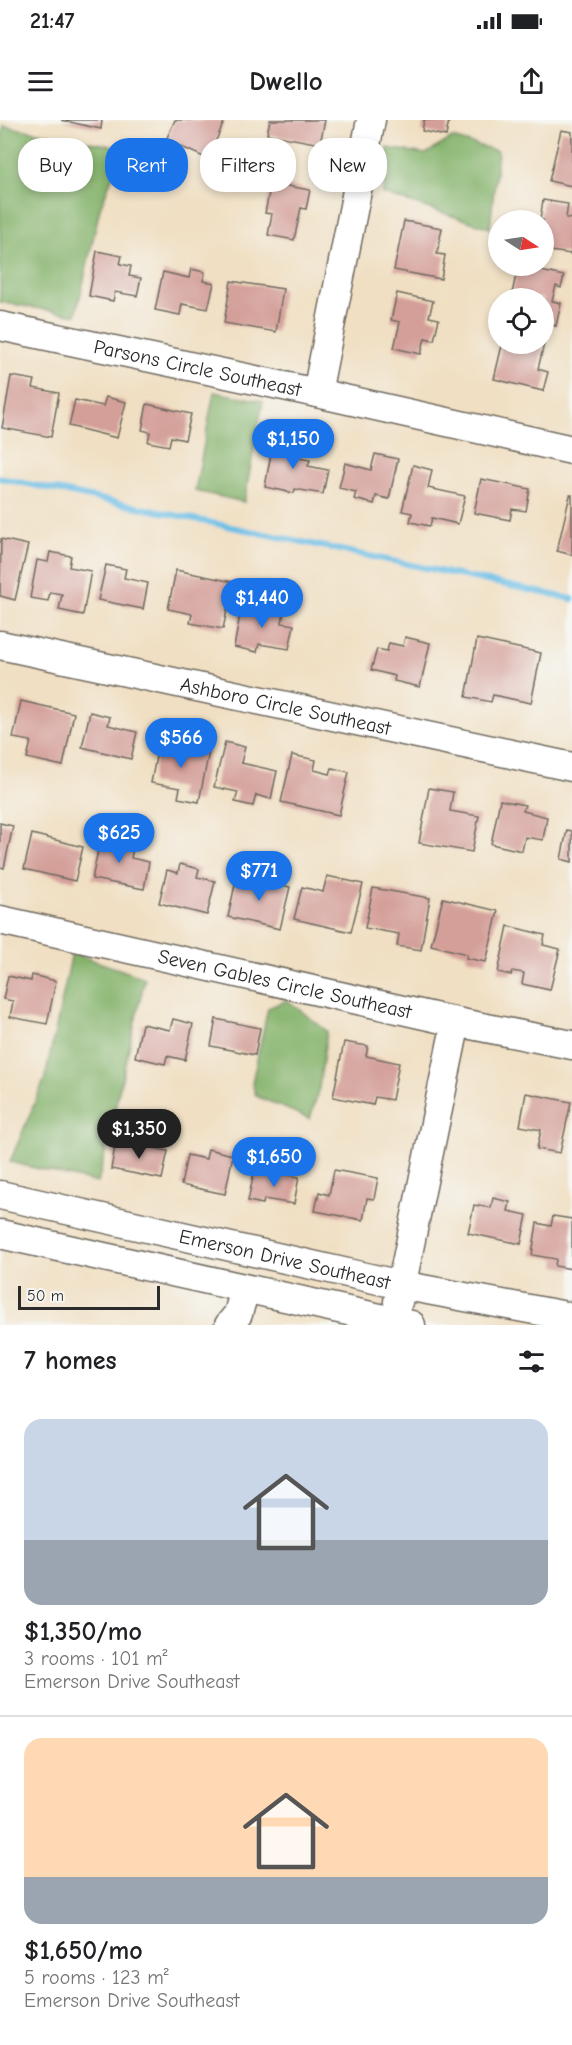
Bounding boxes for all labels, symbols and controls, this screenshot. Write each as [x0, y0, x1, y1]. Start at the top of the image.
text: 21:47 [30, 8, 74, 34]
icon: menu [24, 65, 57, 98]
icon: share [515, 65, 548, 98]
text: Dwello [249, 66, 323, 97]
chip: Buy [18, 138, 93, 192]
chip: Rent [105, 138, 188, 192]
chip: Filters [200, 138, 296, 192]
chip: New [308, 138, 387, 192]
north arrow [488, 210, 554, 276]
map controls [488, 210, 554, 354]
button: locate [488, 288, 554, 354]
street label: Parsons Circle Southeast [92, 335, 305, 402]
pin: $1,150 [244, 419, 342, 470]
text: $1,150 [266, 427, 320, 450]
pin: $1,440 [213, 578, 311, 629]
text: $1,440 [235, 586, 289, 609]
street label: Ashboro Circle Southeast [178, 673, 394, 740]
pin: $566 [145, 718, 217, 769]
text: $566 [159, 726, 203, 749]
pin: $625 [83, 813, 155, 864]
text: $625 [97, 821, 141, 844]
pin: $771 [223, 851, 295, 902]
text: $771 [240, 859, 278, 882]
street label: Seven Gables Circle Southeast [156, 945, 415, 1024]
pin: $1,350 [90, 1109, 188, 1160]
text: $1,350 [111, 1117, 167, 1140]
pin: $1,650 [225, 1137, 323, 1188]
text: $1,650 [246, 1145, 302, 1168]
street label: Emerson Drive Southeast [177, 1225, 394, 1295]
scale bar [18, 1283, 160, 1310]
text: 50 m [27, 1287, 64, 1305]
icon: filters [515, 1345, 548, 1378]
text: 7 homes [24, 1346, 117, 1376]
icon: home [232, 1458, 340, 1566]
text: $1,350/mo [24, 1617, 142, 1647]
text: 3 rooms · 101 m² [24, 1647, 168, 1670]
text: Emerson Drive Southeast [24, 1670, 240, 1693]
icon: home [232, 1777, 340, 1885]
text: $1,650/mo [24, 1936, 143, 1966]
text: 5 rooms · 123 m² [24, 1966, 169, 1989]
text: Emerson Drive Southeast [24, 1989, 240, 2012]

